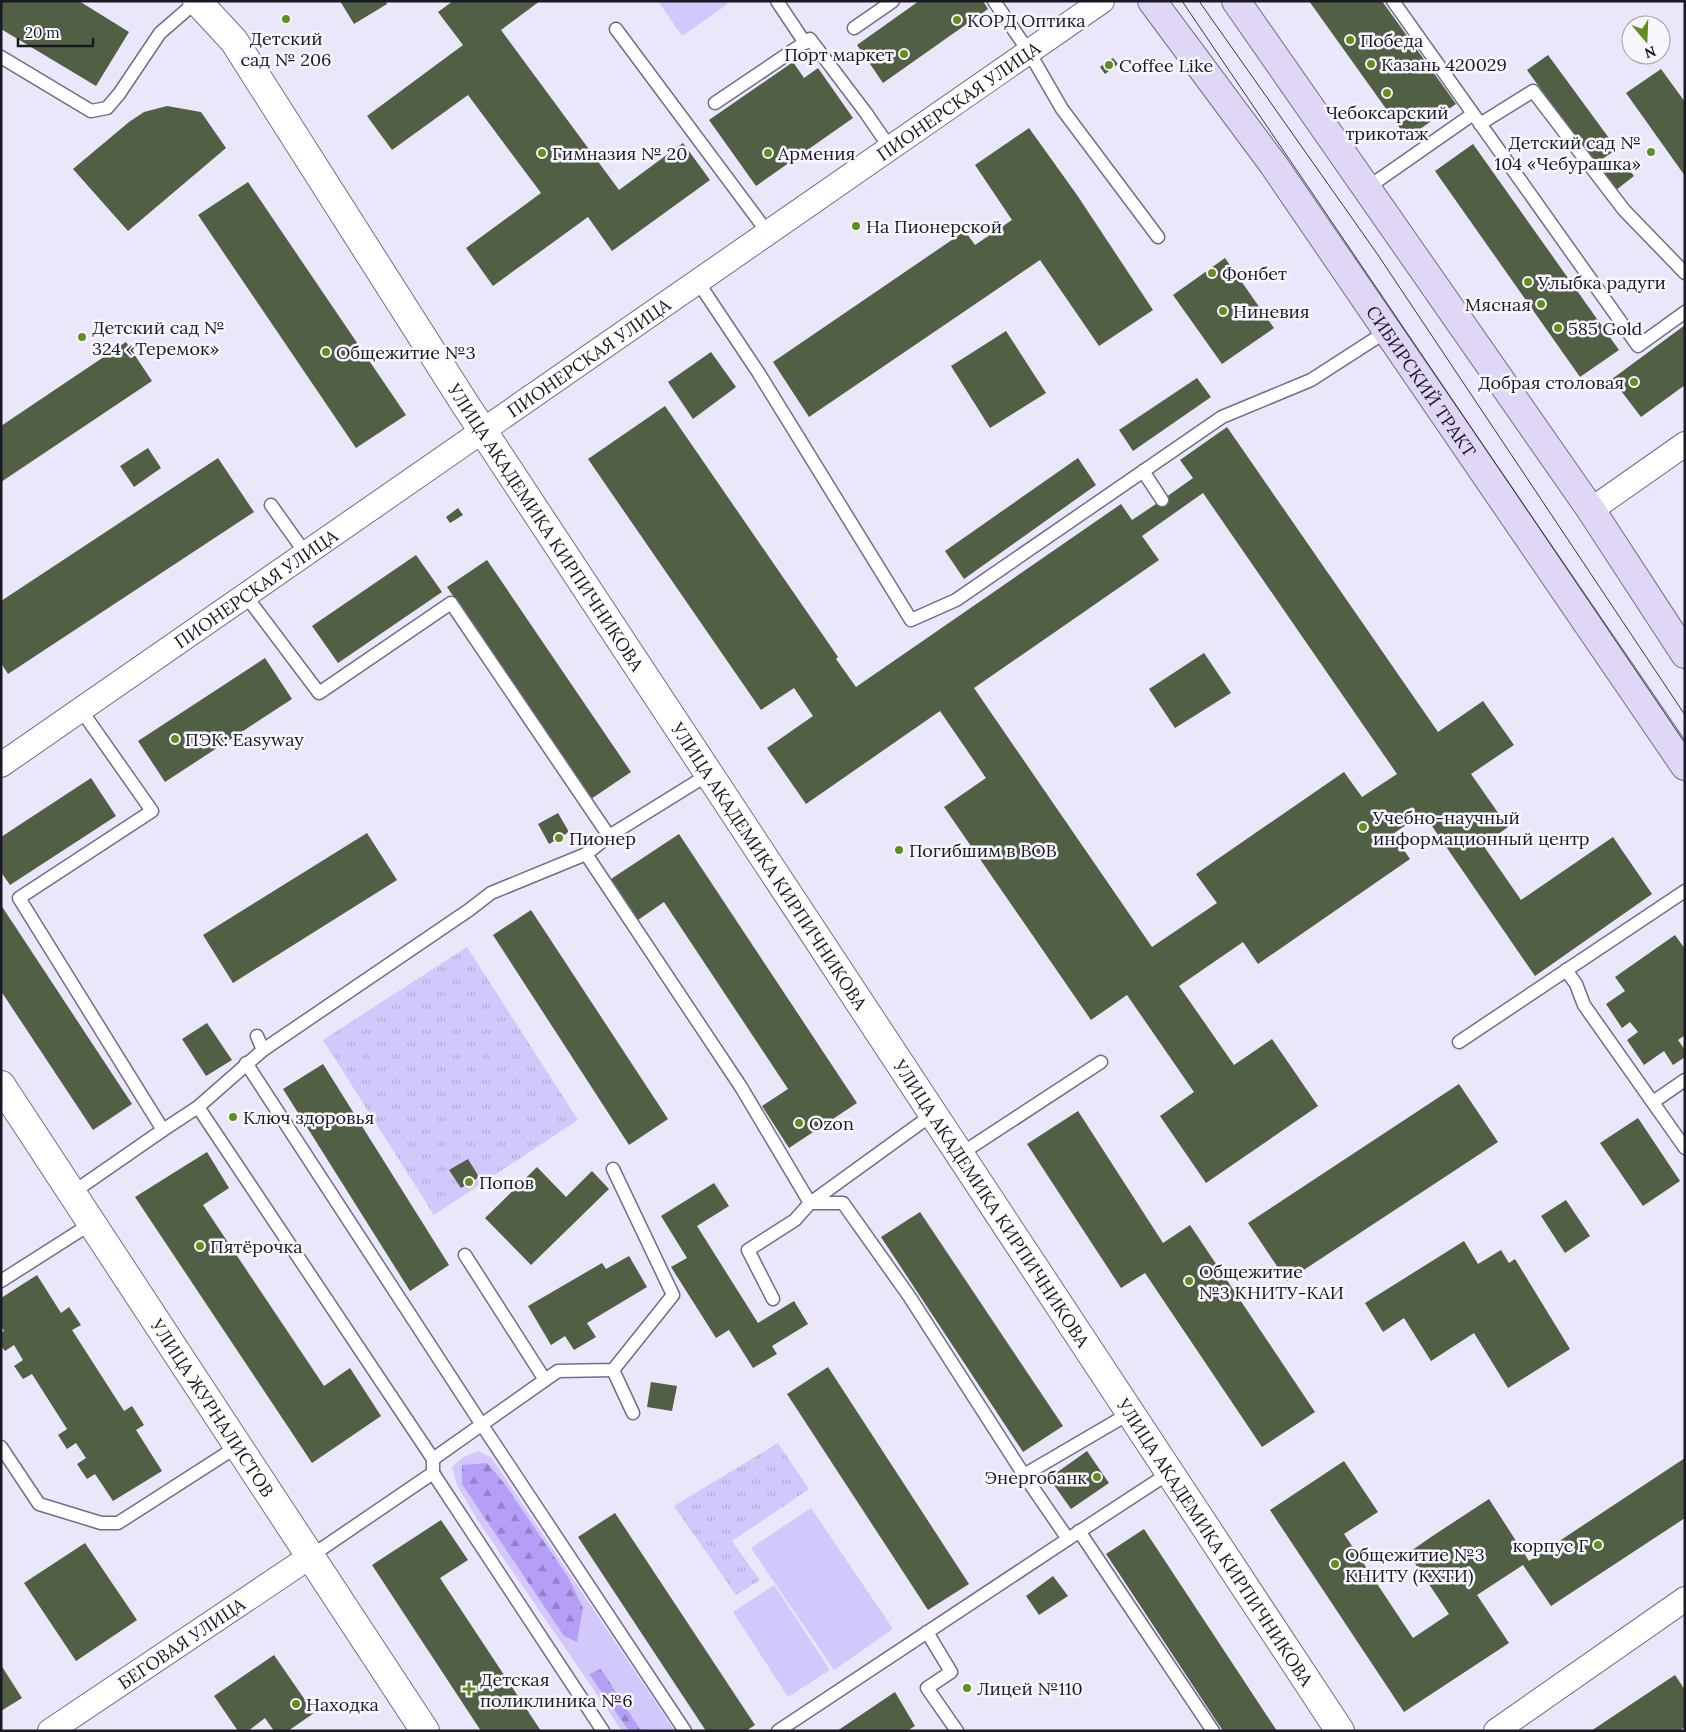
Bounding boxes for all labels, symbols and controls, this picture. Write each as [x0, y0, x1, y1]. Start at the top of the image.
place label: КОРД Оптика [967, 9, 1086, 32]
marker: Детский сад № 206 [280, 13, 292, 25]
marker: КОРД Оптика [951, 14, 963, 26]
scale bar [18, 15, 92, 47]
north arrow [1621, 15, 1671, 65]
text: 20 m [25, 23, 60, 42]
place label: Детский сад № 206 [240, 27, 332, 71]
place label: Победа [1360, 29, 1423, 52]
marker: Победа [1344, 34, 1356, 46]
street label: ПИОНЕРСКАЯ УЛИЦА [872, 36, 1045, 165]
text: N [1642, 42, 1658, 63]
place label: Порт маркет [784, 43, 894, 66]
marker: Порт маркет [898, 48, 910, 60]
place label: Казань 420029 [1381, 53, 1507, 76]
place label: Coffee Like [1119, 54, 1213, 77]
marker: Казань 420029 [1365, 58, 1377, 70]
marker: Coffee Like [1103, 59, 1115, 71]
marker: Чебоксарский трикотаж [1381, 87, 1393, 99]
place label: Чебоксарский трикотаж [1325, 101, 1449, 145]
place label: Детский сад № 104 «Чебурашка» [1495, 131, 1641, 175]
place label: Гимназия № 20 [552, 142, 687, 165]
place label: Армения [777, 142, 855, 165]
marker: Детский сад № 104 «Чебурашка» [1645, 146, 1657, 158]
marker: Гимназия № 20 [536, 147, 548, 159]
marker: Армения [762, 147, 774, 159]
place label: На Пионерской [866, 215, 1002, 238]
marker: На Пионерской [850, 220, 862, 232]
place label: Фонбет [1222, 262, 1287, 285]
marker: Фонбет [1206, 267, 1218, 279]
place label: Улыбка радуги [1537, 271, 1666, 294]
marker: Улыбка радуги [1522, 276, 1534, 288]
street label: ПИОНЕРСКАЯ УЛИЦА [502, 292, 675, 422]
place label: Мясная [1465, 293, 1531, 316]
marker: Мясная [1535, 298, 1547, 310]
place label: Ниневия [1233, 300, 1310, 323]
street label: СИБИРСКИЙ ТРАКТ [1362, 301, 1482, 462]
marker: Ниневия [1217, 305, 1229, 317]
place label: Детский сад № 324 «Теремок» [92, 316, 225, 360]
place label: 585 Gold [1568, 317, 1643, 340]
marker: 585 Gold [1552, 322, 1564, 334]
marker: Детский сад № 324 «Теремок» [76, 331, 88, 343]
place label: Общежитие №3 [336, 341, 476, 364]
marker: Общежитие №3 [320, 346, 332, 358]
place label: Добрая столовая [1478, 371, 1624, 394]
marker: Добрая столовая [1628, 376, 1640, 388]
street label: УЛИЦА АКАДЕМИКА КИРПИЧНИКОВА [443, 378, 650, 676]
street label: ПИОНЕРСКАЯ УЛИЦА [170, 523, 342, 653]
street label: УЛИЦА АКАДЕМИКА КИРПИЧНИКОВА [666, 717, 873, 1015]
place label: ПЭК: Easyway [185, 728, 304, 751]
marker: ПЭК: Easyway [169, 733, 181, 745]
place label: Учебно-научный информационный центр [1372, 806, 1590, 850]
marker: Учебно-научный информационный центр [1357, 821, 1369, 833]
place label: Пионер [569, 827, 636, 850]
marker: Пионер [553, 832, 565, 844]
place label: Погибшим в ВОВ [909, 839, 1057, 862]
marker: Погибшим в ВОВ [893, 844, 905, 856]
street label: УЛИЦА АКАДЕМИКА КИРПИЧНИКОВА [888, 1054, 1095, 1352]
place label: Ключ здоровья [243, 1106, 374, 1129]
marker: Ключ здоровья [227, 1111, 239, 1123]
place label: Ozon [809, 1112, 854, 1135]
marker: Ozon [793, 1117, 805, 1129]
place label: Попов [479, 1171, 534, 1194]
marker: Попов [463, 1176, 475, 1188]
place label: Пятёрочка [210, 1235, 302, 1258]
marker: Пятёрочка [194, 1240, 206, 1252]
place label: Общежитие №3 КНИТУ-КАИ [1199, 1260, 1344, 1304]
marker: Общежитие №3 КНИТУ-КАИ [1183, 1275, 1195, 1287]
street label: УЛИЦА ЖУРНАЛИСТОВ [146, 1314, 280, 1501]
street label: УЛИЦА АКАДЕМИКА КИРПИЧНИКОВА [1112, 1393, 1319, 1691]
place label: Энергобанк [984, 1466, 1087, 1489]
marker: Энергобанк [1091, 1471, 1103, 1483]
place label: корпус Г [1513, 1534, 1588, 1557]
marker: корпус Г [1592, 1539, 1604, 1551]
place label: Общежитие №3 КНИТУ (КХТИ) [1345, 1543, 1485, 1587]
marker: Общежитие №3 КНИТУ (КХТИ) [1329, 1558, 1341, 1570]
street label: БЕГОВАЯ УЛИЦА [113, 1592, 250, 1694]
place label: Детская поликлиника №6 [480, 1668, 633, 1712]
place label: Лицей №110 [977, 1677, 1083, 1700]
marker: Детская поликлиника №6 [462, 1682, 476, 1696]
marker: Лицей №110 [961, 1682, 973, 1694]
place label: Находка [306, 1693, 379, 1716]
marker: Находка [290, 1698, 302, 1710]

